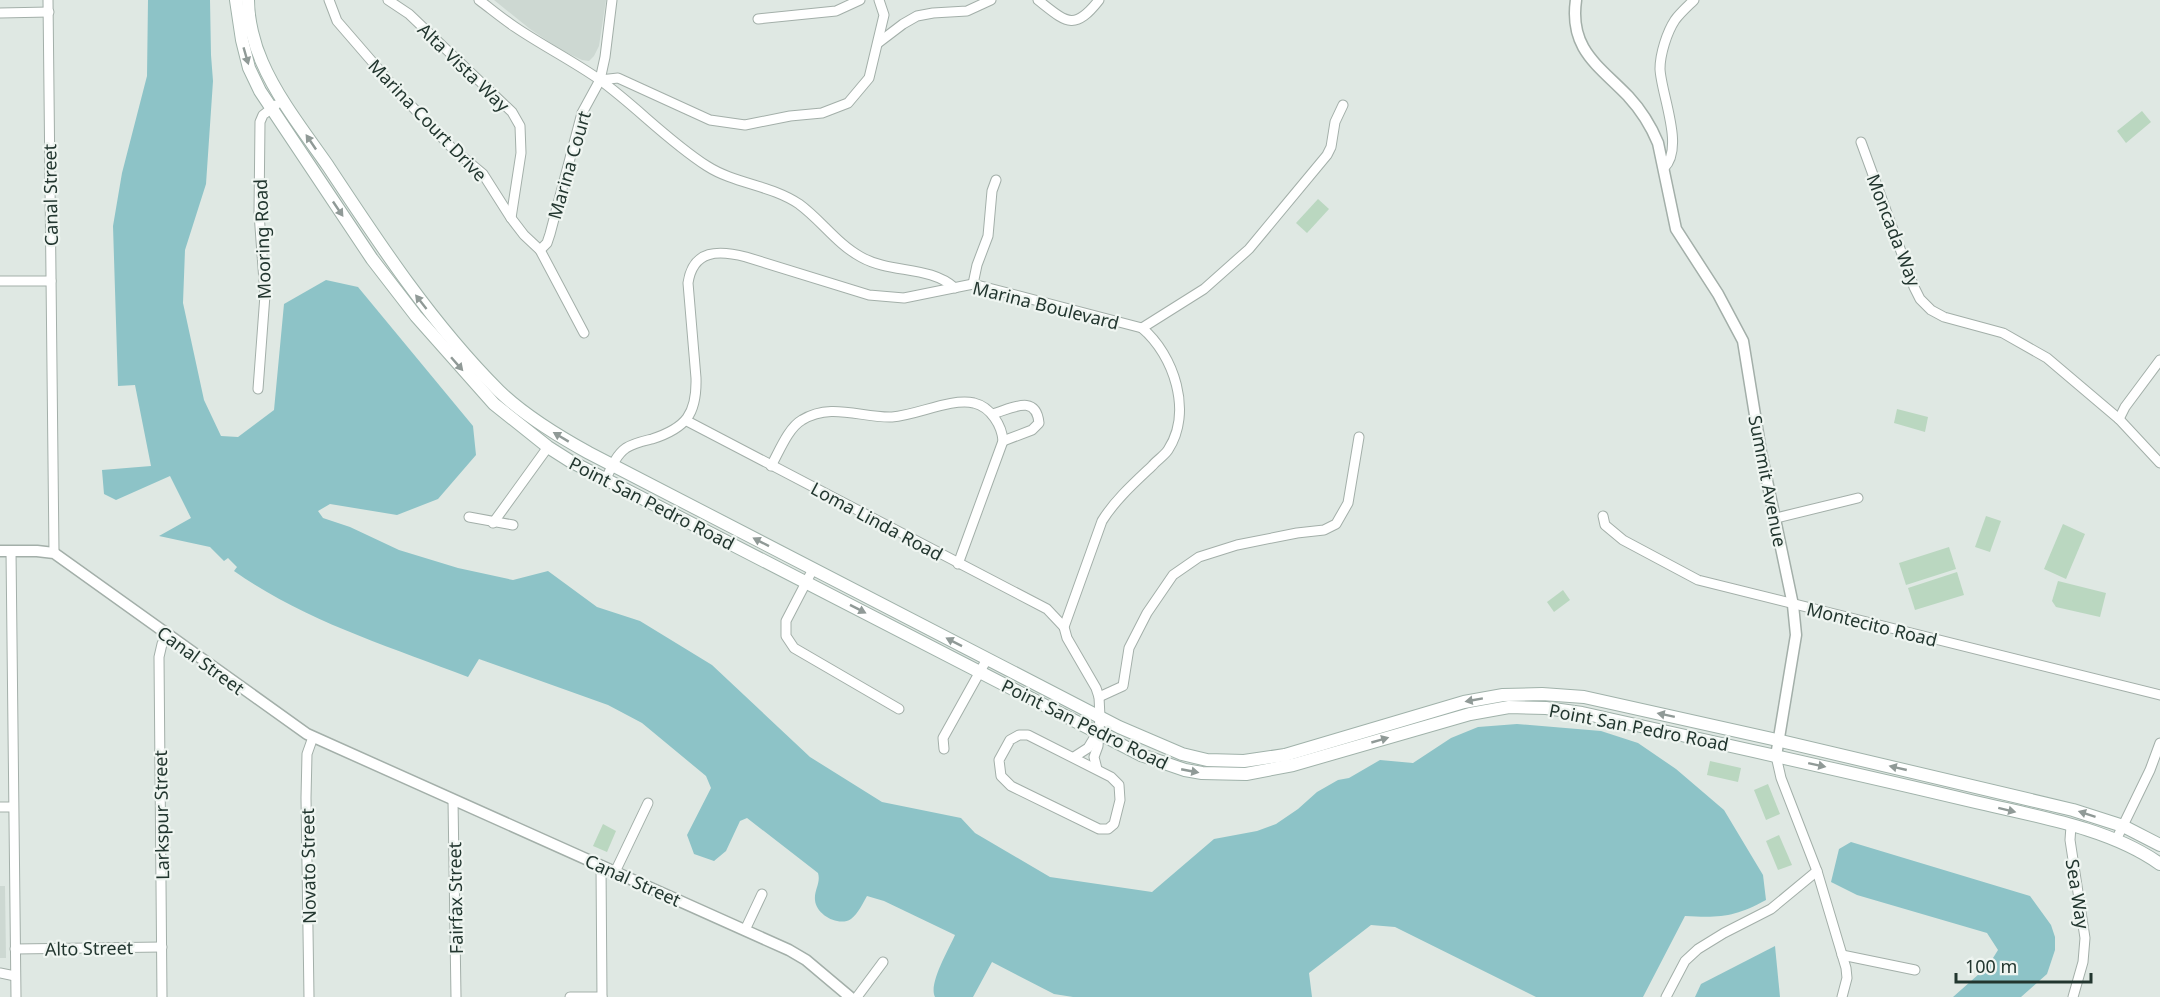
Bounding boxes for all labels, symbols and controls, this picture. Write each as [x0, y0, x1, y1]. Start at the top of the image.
street label: Alta Vista Way [413, 17, 516, 117]
one-way arrow [242, 47, 252, 66]
street label: Marina Court Drive [363, 54, 493, 186]
street label: Marina Court [542, 108, 596, 222]
one-way arrow [305, 134, 317, 150]
street label: Canal Street [37, 143, 63, 246]
street label: Moncada Way [1862, 170, 1927, 290]
street label: Mooring Road [248, 178, 276, 300]
one-way arrow [333, 201, 344, 217]
street label: Marina Boulevard [970, 275, 1122, 335]
one-way arrow [416, 295, 428, 310]
one-way arrow [450, 356, 464, 371]
street label: Summit Avenue [1743, 413, 1793, 549]
one-way arrow [552, 432, 569, 442]
street label: Point San Pedro Road [565, 451, 739, 555]
street label: Loma Linda Road [807, 476, 947, 566]
one-way arrow [752, 537, 769, 547]
street label: Montecito Road [1804, 596, 1940, 652]
one-way arrow [849, 605, 866, 614]
street label: Canal Street [153, 620, 250, 700]
one-way arrow [946, 637, 963, 647]
street label: Point San Pedro Road [998, 673, 1172, 775]
one-way arrow [1464, 696, 1483, 705]
street label: Point San Pedro Road [1547, 698, 1731, 756]
one-way arrow [1657, 710, 1676, 719]
one-way arrow [1371, 735, 1389, 744]
street label: Larkspur Street [148, 749, 174, 880]
one-way arrow [1808, 760, 1826, 770]
one-way arrow [1888, 763, 1907, 772]
one-way arrow [1181, 767, 1200, 776]
one-way arrow [1997, 806, 2016, 816]
street label: Novato Street [295, 807, 321, 924]
one-way arrow [2078, 809, 2096, 818]
street label: Fairfax Street [442, 841, 468, 954]
street label: Canal Street [581, 848, 685, 912]
street label: Sea Way [2061, 857, 2095, 931]
street label: Alto Street [45, 935, 134, 961]
scale bar [1956, 946, 2091, 984]
text: 100 m [1965, 954, 2017, 978]

